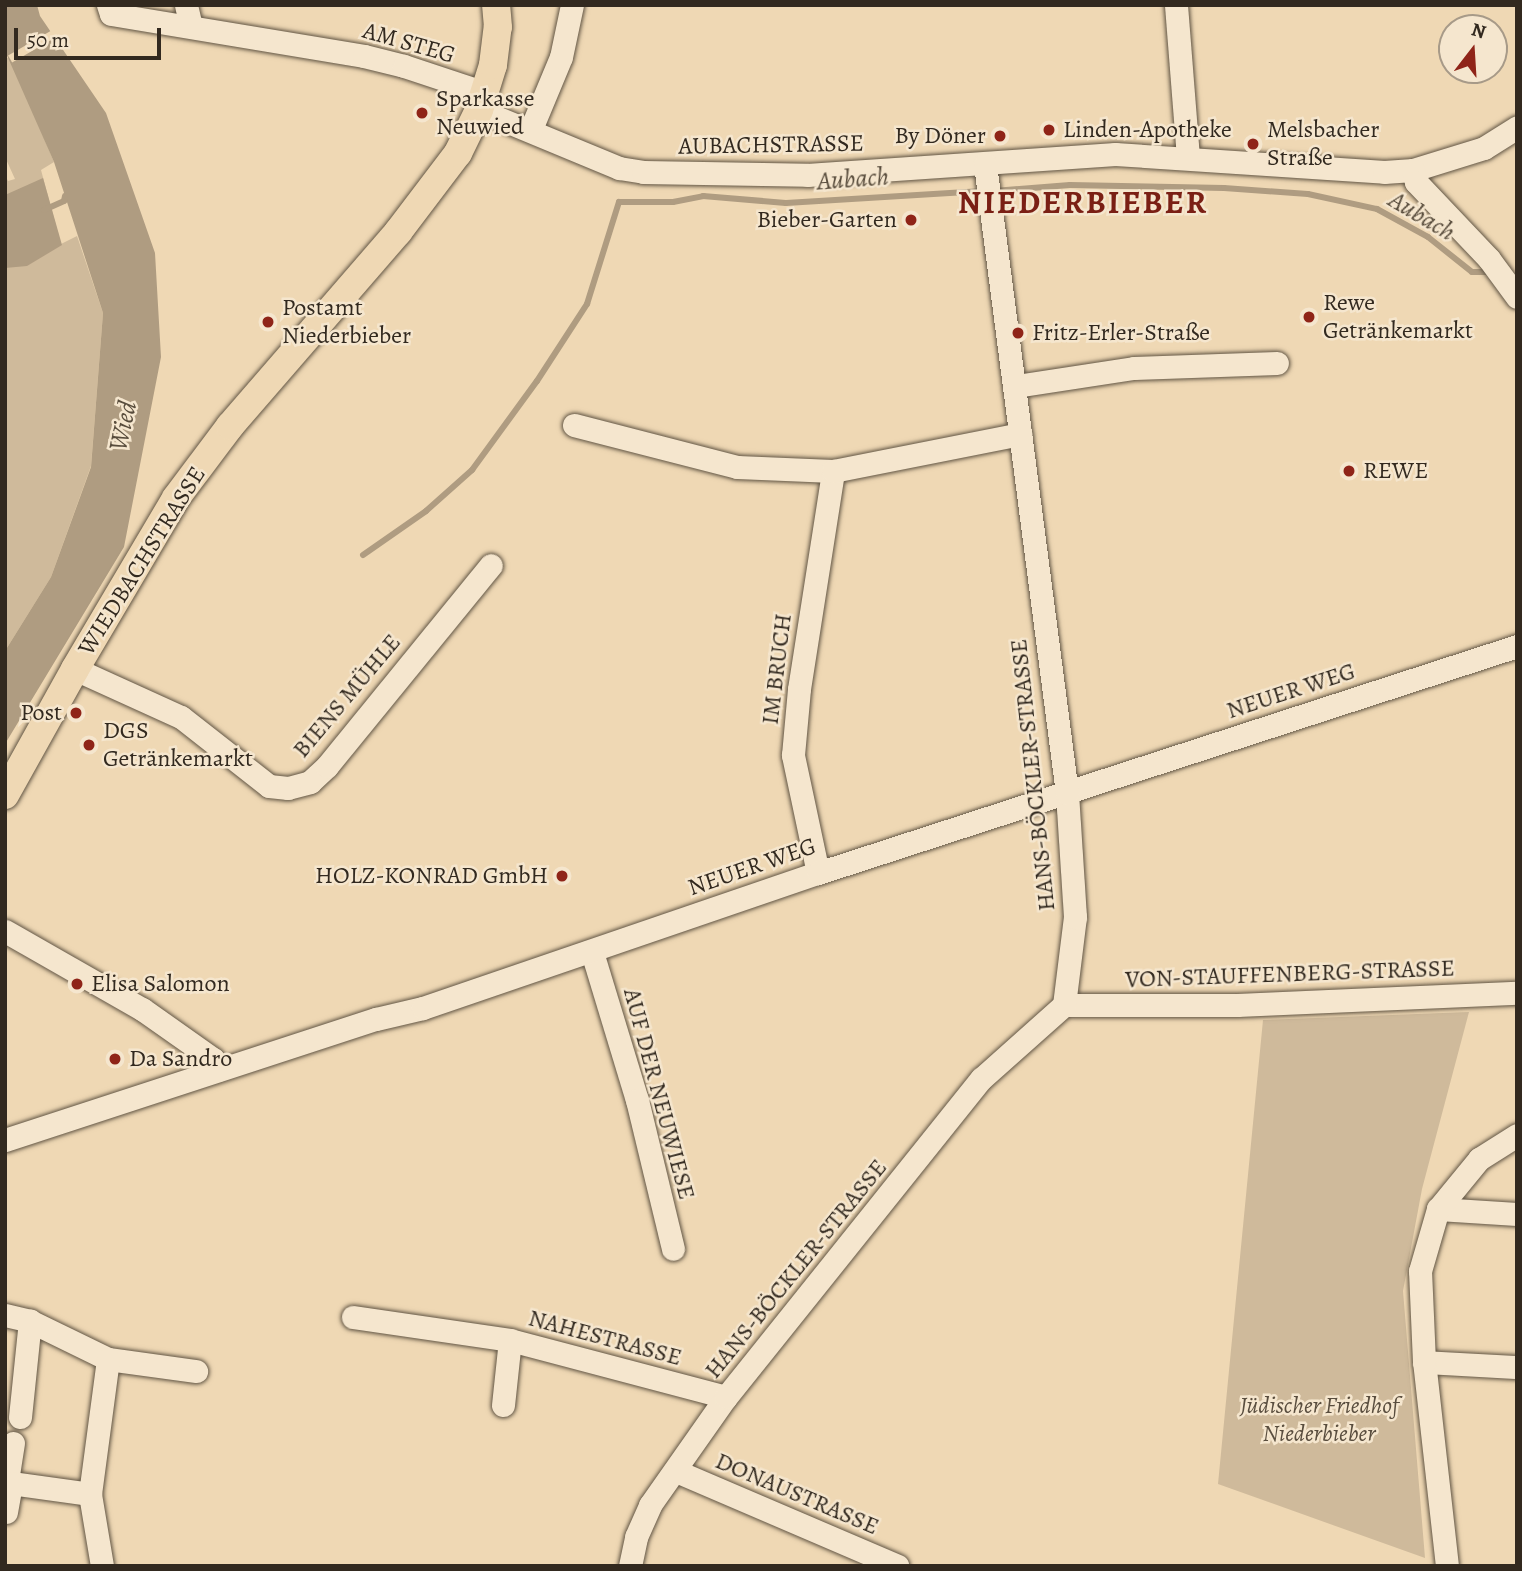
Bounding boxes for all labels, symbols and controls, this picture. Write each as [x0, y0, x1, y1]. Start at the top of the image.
scale bar [18, 14, 164, 58]
north arrow [1438, 14, 1508, 84]
street label: AM STEG [360, 16, 458, 70]
text: N [1468, 16, 1489, 45]
text: 50 m [27, 26, 69, 54]
place label: Sparkasse Neuwied [436, 85, 534, 141]
marker: Sparkasse Neuwied [414, 105, 430, 121]
place label: Linden-Apotheke [1063, 116, 1232, 144]
place label: Melsbacher Straße [1267, 116, 1379, 172]
place label: By Döner [895, 122, 986, 150]
marker: Linden-Apotheke [1041, 122, 1057, 138]
marker: By Döner [992, 128, 1008, 144]
street label: AUBACHSTRASSE [678, 129, 864, 161]
marker: Melsbacher Straße [1245, 136, 1261, 152]
water label: Aubach [816, 161, 890, 197]
district label: NIEDERBIEBER [959, 183, 1207, 221]
water label: Aubach [1383, 184, 1461, 248]
place label: Bieber-Garten [757, 206, 897, 234]
marker: Bieber-Garten [903, 212, 919, 228]
place label: Rewe Getränkemarkt [1323, 289, 1473, 345]
place label: Postamt Niederbieber [282, 294, 411, 350]
marker: Rewe Getränkemarkt [1301, 309, 1317, 325]
marker: Postamt Niederbieber [260, 314, 276, 330]
place label: Fritz-Erler-Straße [1032, 319, 1210, 347]
marker: Fritz-Erler-Straße [1010, 325, 1026, 341]
water label: Wied [102, 398, 144, 454]
place label: REWE [1363, 457, 1428, 485]
street label: WIEDBACHSTRASSE [72, 461, 212, 661]
marker: REWE [1341, 463, 1357, 479]
street label: IM BRUCH [756, 612, 798, 726]
street label: BIENS MÜHLE [287, 628, 407, 764]
street label: HANS-BÖCKLER-STRASSE [1004, 638, 1062, 912]
street label: NEUER WEG [1223, 657, 1359, 725]
place label: Post [20, 699, 62, 727]
marker: Post [68, 705, 84, 721]
place label: DGS Getränkemarkt [103, 717, 253, 773]
marker: DGS Getränkemarkt [81, 737, 97, 753]
street label: NEUER WEG [684, 832, 820, 902]
place label: HOLZ-KONRAD GmbH [315, 862, 548, 890]
marker: HOLZ-KONRAD GmbH [554, 868, 570, 884]
street label: VON-STAUFFENBERG-STRASSE [1125, 954, 1455, 994]
place label: Elisa Salomon [91, 970, 230, 998]
marker: Elisa Salomon [69, 976, 85, 992]
street label: AUF DER NEUWIESE [617, 985, 701, 1203]
place label: Da Sandro [129, 1045, 232, 1073]
marker: Da Sandro [107, 1051, 123, 1067]
street label: HANS-BÖCKLER-STRASSE [699, 1154, 893, 1384]
street label: NAHESTRASSE [525, 1304, 685, 1372]
park label: Jüdischer Friedhof Niederbieber [1240, 1392, 1398, 1448]
street label: DONAUSTRASSE [711, 1447, 883, 1541]

